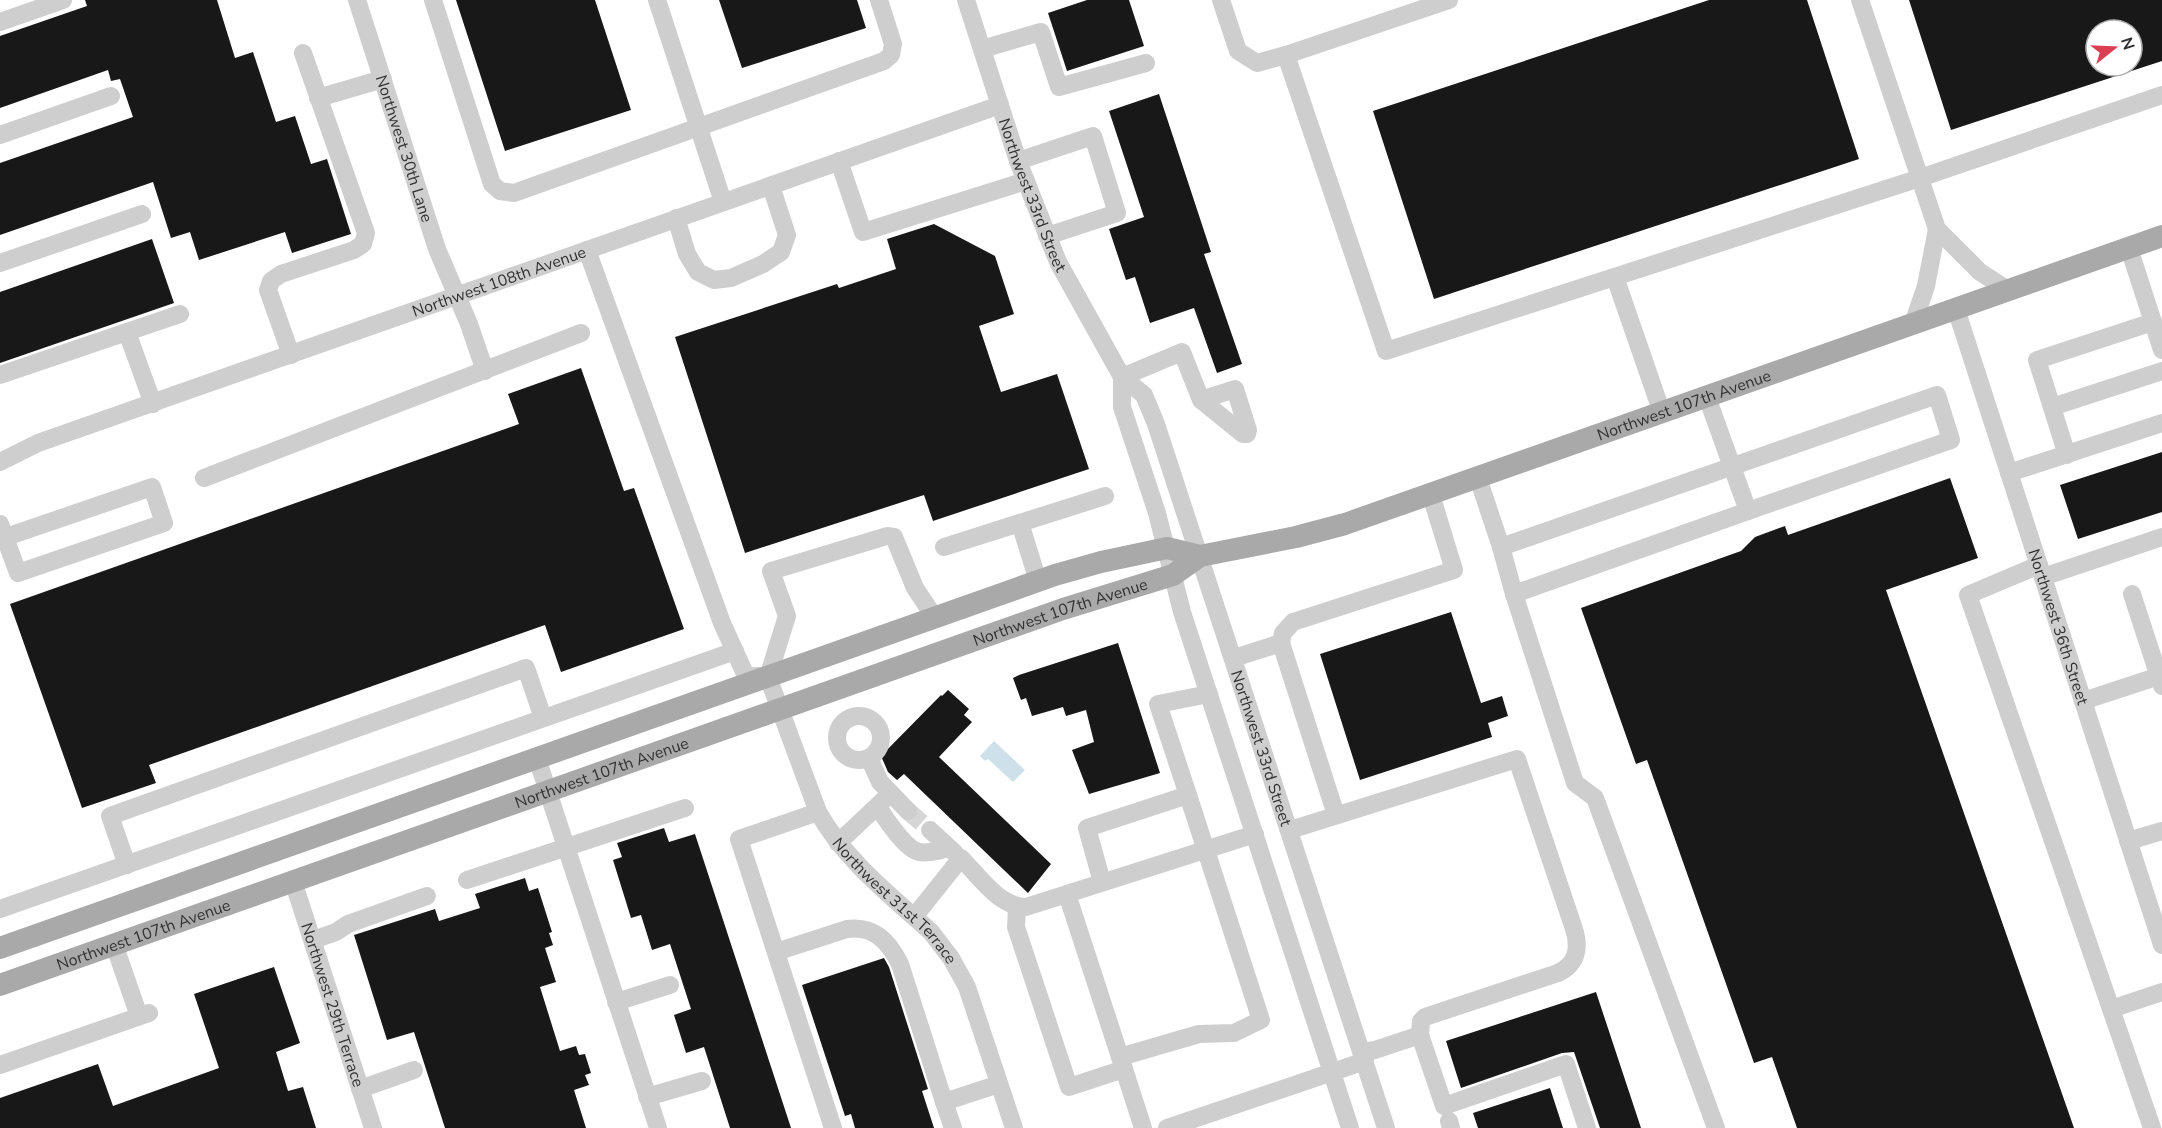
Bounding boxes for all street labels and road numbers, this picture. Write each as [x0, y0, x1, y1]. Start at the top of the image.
street label: Northwest 30th Lane [370, 72, 438, 225]
street label: Northwest 33rd Street [993, 116, 1072, 277]
street label: Northwest 108th Avenue [409, 241, 589, 323]
street label: Northwest 107th Avenue [1594, 365, 1774, 446]
street label: Northwest 36th Street [2022, 546, 2094, 708]
street label: Northwest 107th Avenue [970, 573, 1151, 652]
street label: Northwest 33rd Street [1225, 667, 1297, 829]
street label: Northwest 107th Avenue [512, 732, 692, 814]
street label: Northwest 31st Terrace [827, 833, 962, 968]
street label: Northwest 107th Avenue [54, 894, 234, 976]
street label: Northwest 29th Terrace [295, 920, 369, 1090]

